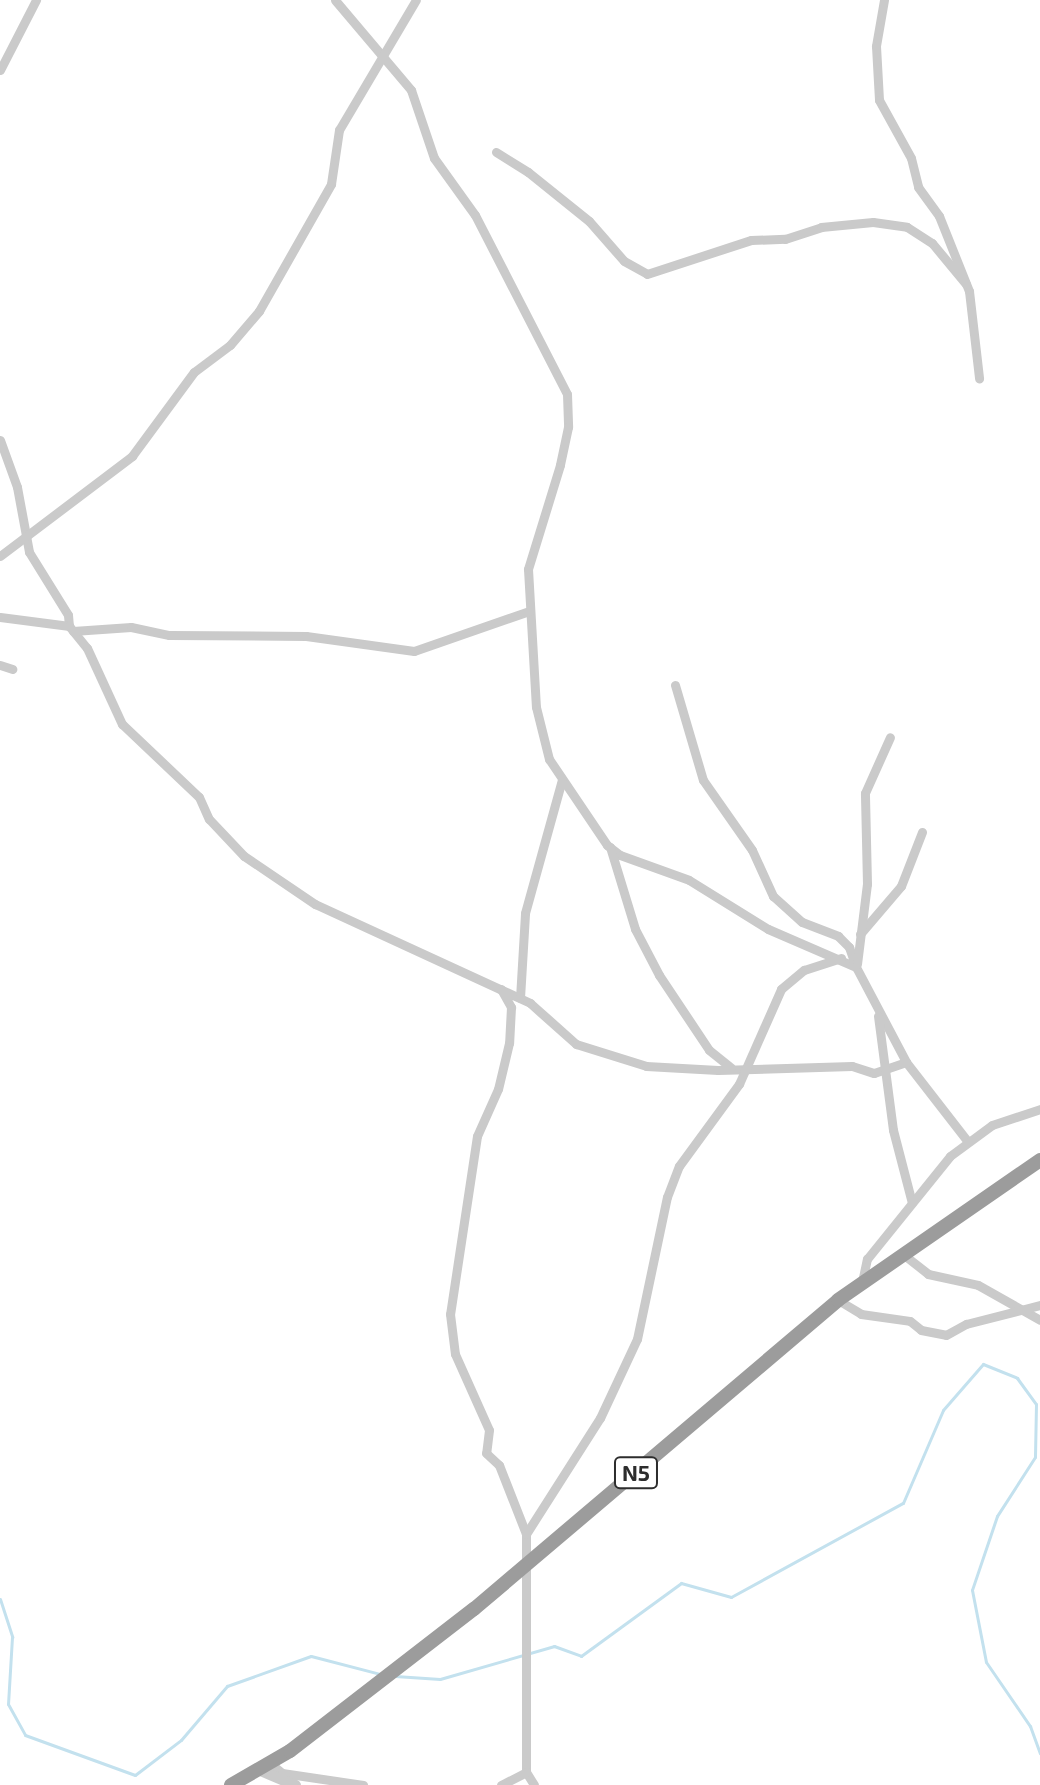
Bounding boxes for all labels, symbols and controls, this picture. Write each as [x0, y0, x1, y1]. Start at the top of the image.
road number: N5 [612, 1455, 660, 1491]

